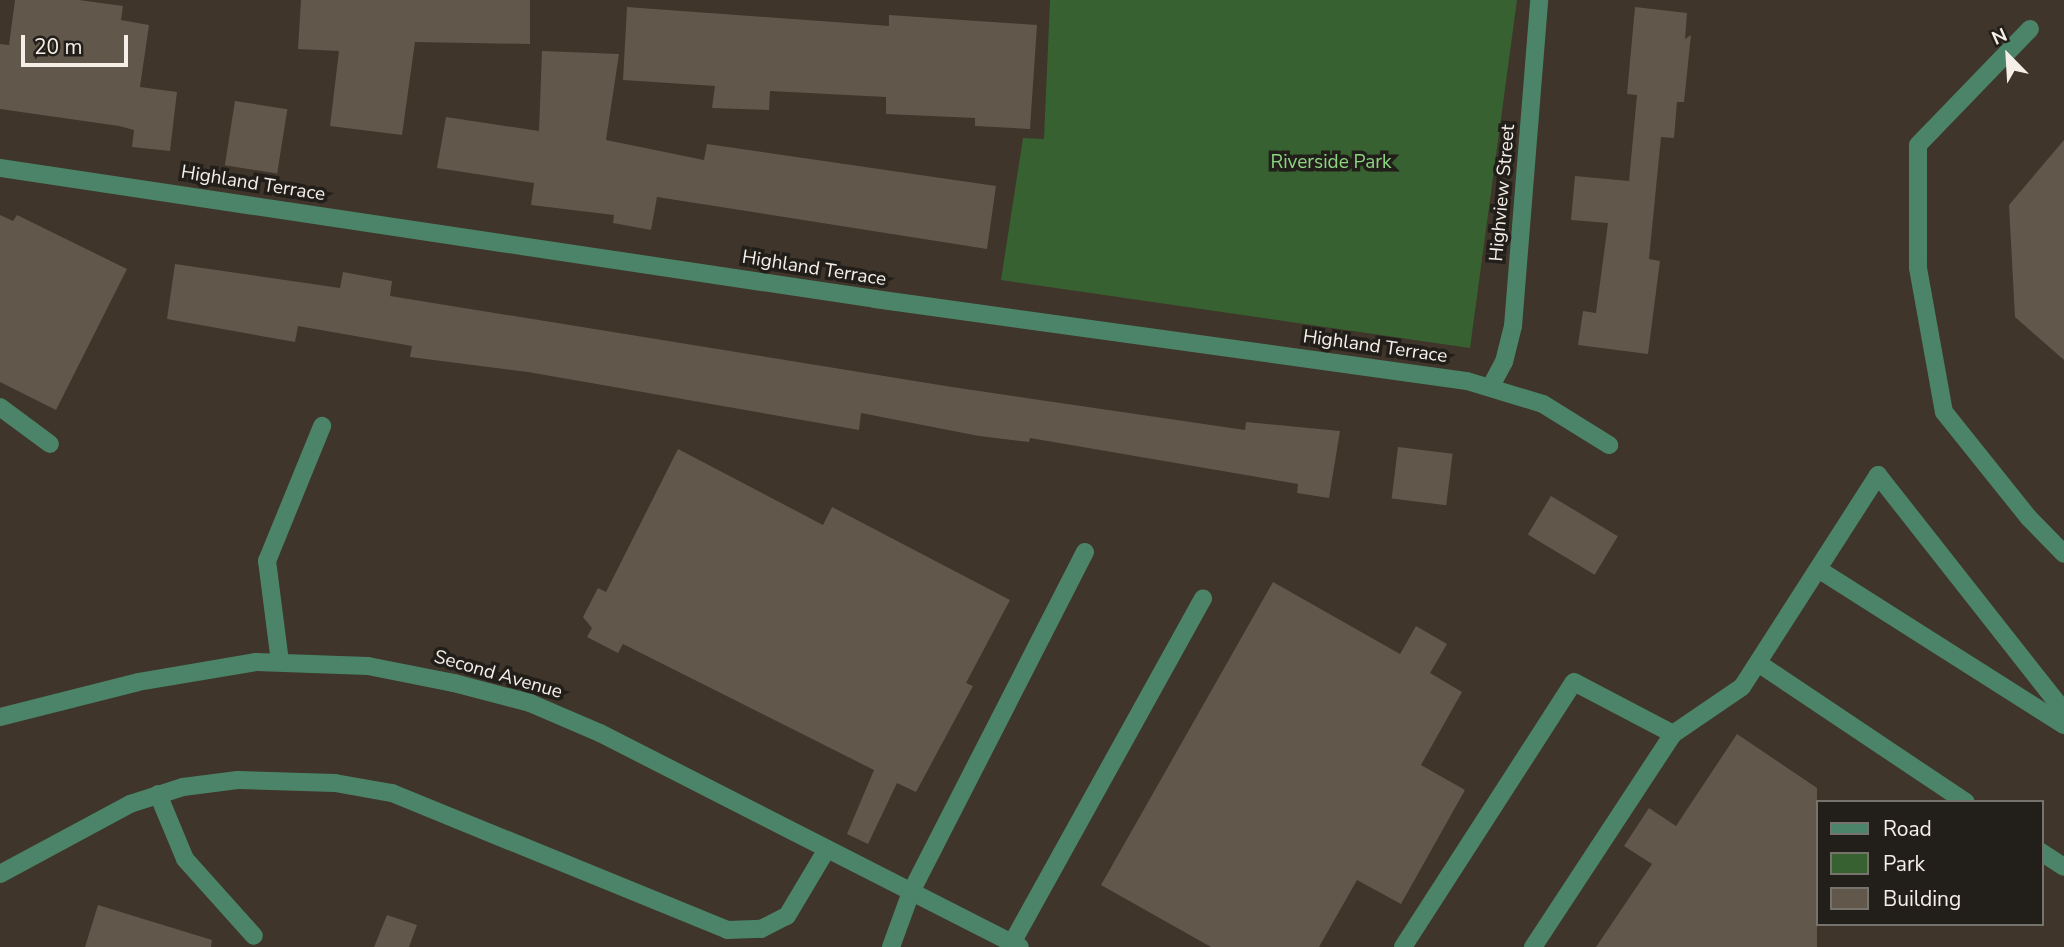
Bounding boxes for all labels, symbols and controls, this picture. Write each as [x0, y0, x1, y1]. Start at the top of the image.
scale bar [24, 21, 131, 65]
north arrow [1973, 21, 2043, 91]
text: N [1988, 22, 2011, 52]
text: 20 m [34, 33, 83, 61]
street label: Highview Street [1486, 123, 1520, 263]
park label: Riverside Park [1270, 152, 1392, 174]
street label: Highland Terrace [179, 161, 327, 207]
street label: Highland Terrace [740, 246, 888, 292]
street label: Highland Terrace [1301, 326, 1449, 368]
street label: Second Avenue [431, 646, 565, 704]
legend [1815, 800, 2043, 926]
text: Road [1883, 815, 1932, 843]
text: Park [1883, 850, 1925, 878]
text: Building [1883, 885, 1961, 913]

